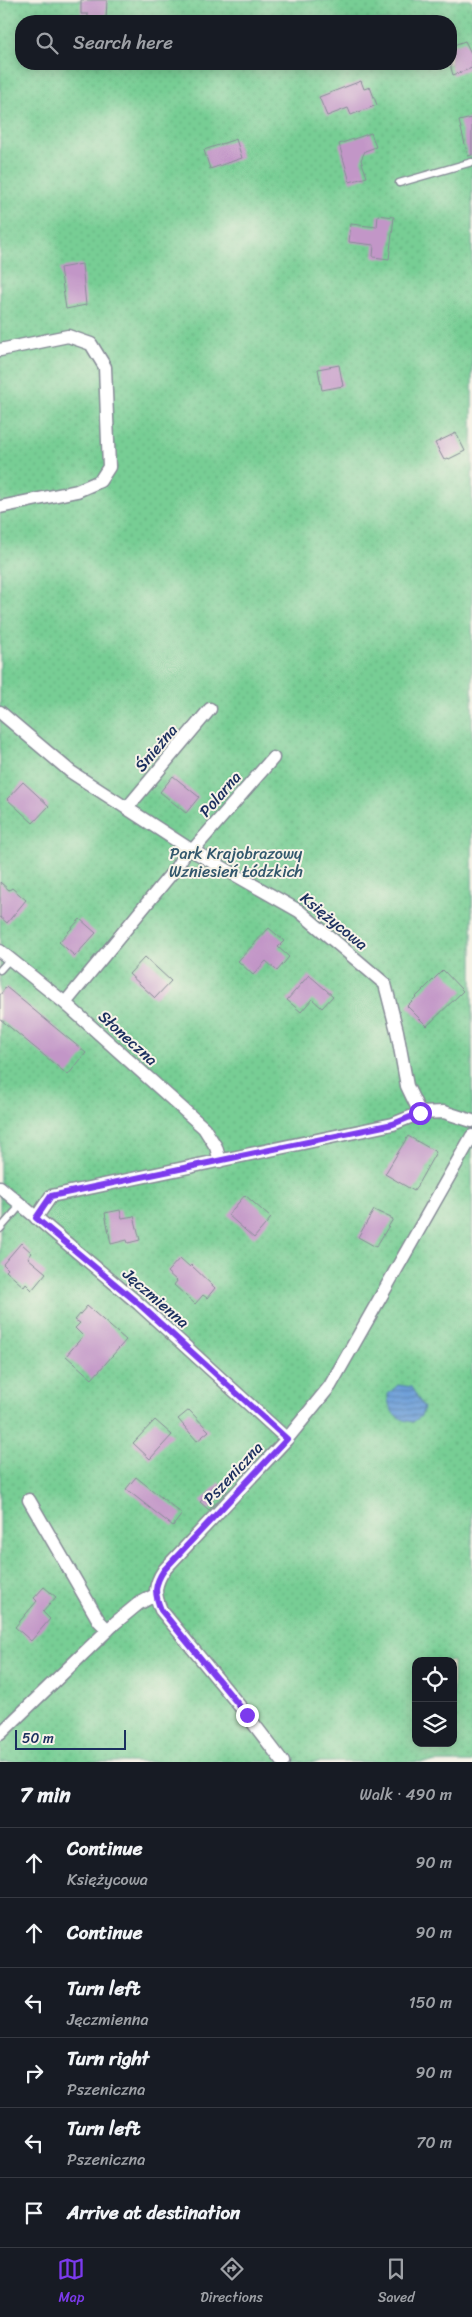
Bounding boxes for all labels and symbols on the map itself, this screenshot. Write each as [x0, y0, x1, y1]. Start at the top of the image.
street label: Śnieżna [127, 717, 185, 779]
street label: Polarna [191, 764, 249, 824]
park label: Park Krajobrazowy Wzniesień Łódzkich [169, 839, 303, 886]
street label: Księżycowa [293, 884, 375, 958]
street label: Słoneczna [91, 1003, 165, 1073]
route start [409, 1102, 432, 1125]
street label: Jęczmienna [115, 1260, 196, 1336]
street label: Pszeniczna [196, 1434, 270, 1512]
route end [236, 1704, 259, 1727]
scale bar [15, 1727, 126, 1750]

